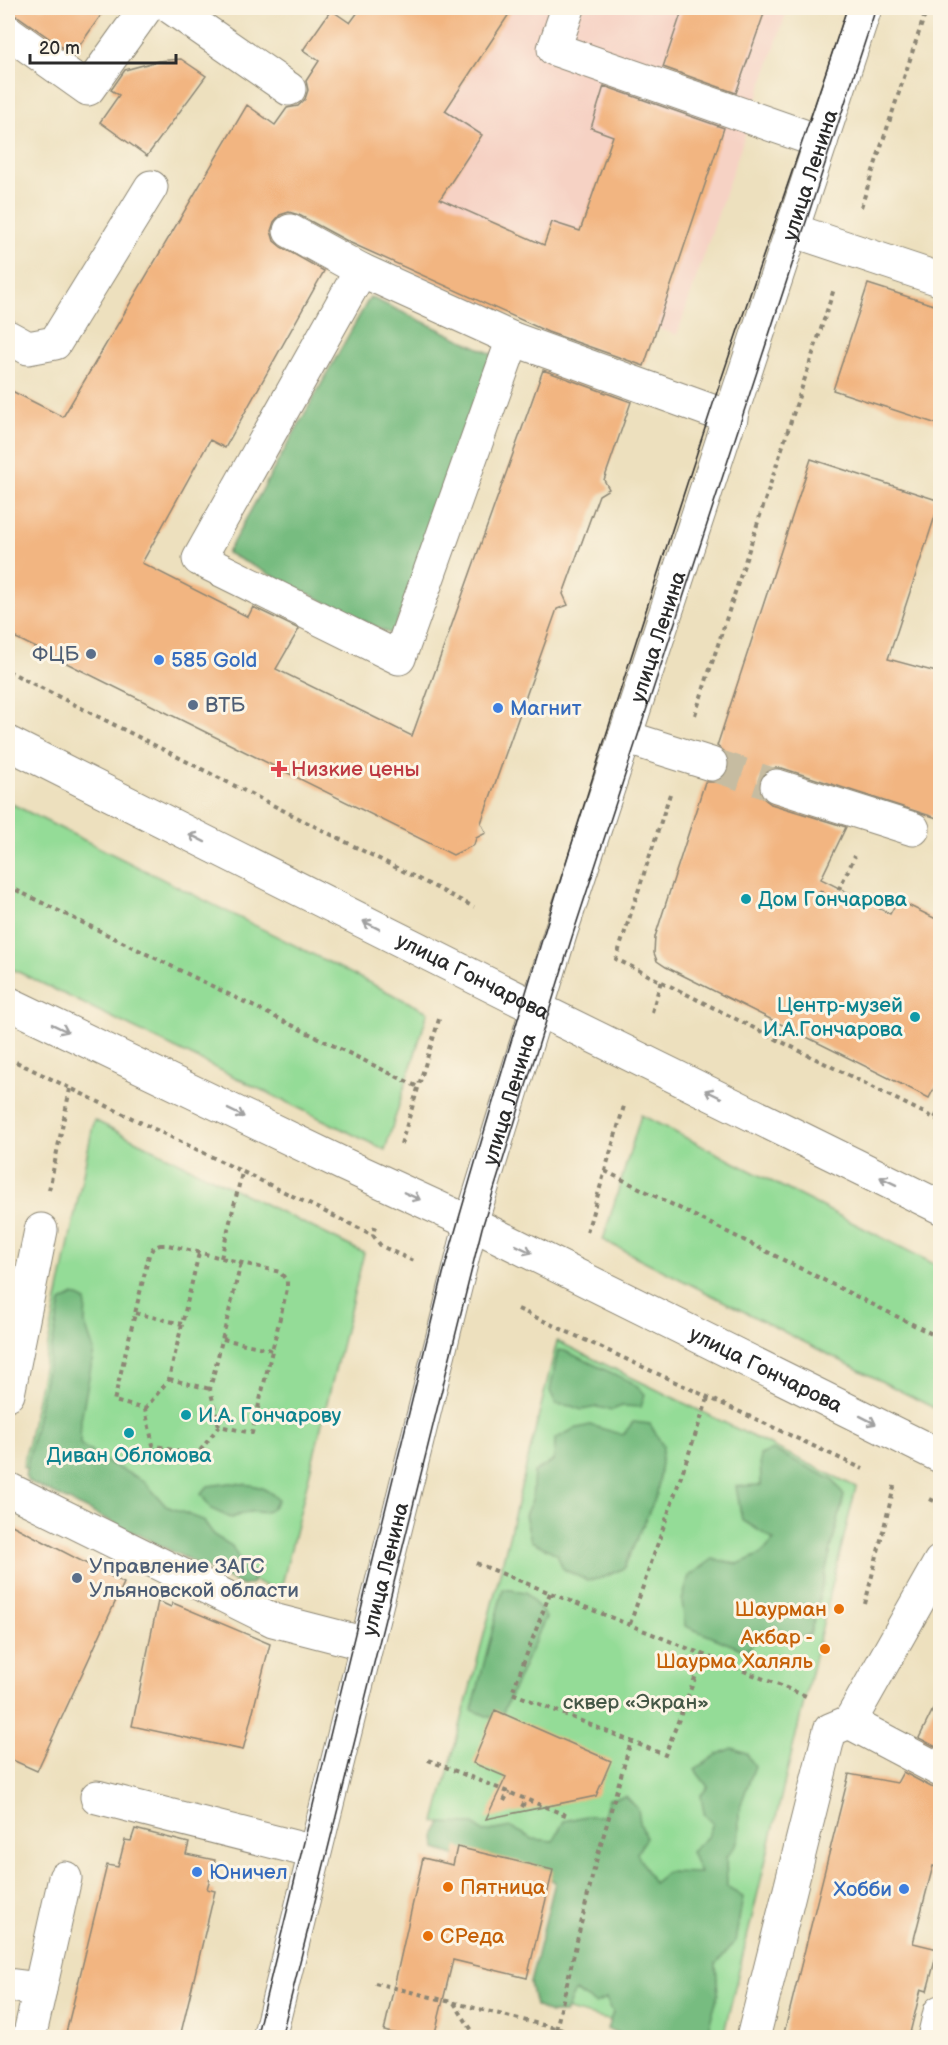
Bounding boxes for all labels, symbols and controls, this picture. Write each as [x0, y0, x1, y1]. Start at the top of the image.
scale bar [30, 27, 176, 65]
text: 20 m [39, 38, 80, 59]
street label: улица Ленина [777, 106, 844, 244]
street label: улица Ленина [625, 567, 692, 706]
place label: ФЦБ [32, 642, 79, 667]
marker: ФЦБ [84, 647, 98, 661]
place label: 585 Gold [171, 648, 257, 673]
marker: 585 Gold [152, 653, 166, 667]
place label: ВТБ [205, 693, 246, 718]
place label: Магнит [510, 696, 582, 721]
marker: ВТБ [186, 698, 200, 712]
marker: Магнит [491, 701, 505, 715]
place label: Низкие цены [291, 757, 420, 782]
marker: Низкие цены [272, 762, 286, 776]
one-way arrow [188, 831, 206, 843]
place label: Дом Гончарова [758, 887, 908, 912]
marker: Дом Гончарова [739, 892, 753, 906]
one-way arrow [363, 919, 381, 930]
street label: улица Гончарова [392, 928, 554, 1026]
place label: Центр-музей И.А.Гончарова [763, 993, 904, 1042]
marker: Центр-музей И.А.Гончарова [908, 1010, 922, 1024]
one-way arrow [51, 1023, 69, 1035]
street label: улица Ленина [477, 1030, 542, 1169]
one-way arrow [705, 1088, 723, 1100]
one-way arrow [227, 1107, 245, 1119]
one-way arrow [880, 1175, 898, 1186]
one-way arrow [403, 1191, 421, 1202]
one-way arrow [514, 1243, 532, 1255]
street label: улица Гончарова [685, 1321, 847, 1419]
place label: И.А. Гончарову [198, 1403, 342, 1428]
marker: И.А. Гончарову [179, 1408, 193, 1422]
one-way arrow [858, 1415, 876, 1426]
marker: Диван Обломова [122, 1426, 136, 1440]
place label: Диван Обломова [46, 1443, 212, 1468]
street label: улица Ленина [357, 1499, 414, 1639]
place label: Управление ЗАГС Ульяновской области [89, 1554, 299, 1603]
marker: Управление ЗАГС Ульяновской области [70, 1571, 84, 1585]
place label: Шаурман [735, 1597, 827, 1622]
marker: Шаурман [832, 1602, 846, 1616]
place label: Акбар - Шаурма Халяль [656, 1625, 814, 1674]
marker: Акбар - Шаурма Халяль [818, 1642, 832, 1656]
park label: сквер «Экран» [563, 1690, 709, 1715]
place label: Юничел [209, 1860, 288, 1885]
marker: Юничел [190, 1865, 204, 1879]
place label: Пятница [460, 1875, 546, 1900]
place label: Хобби [834, 1877, 892, 1902]
marker: Пятница [441, 1880, 455, 1894]
marker: Хобби [897, 1882, 911, 1896]
place label: СРеда [440, 1924, 505, 1949]
marker: СРеда [421, 1929, 435, 1943]

